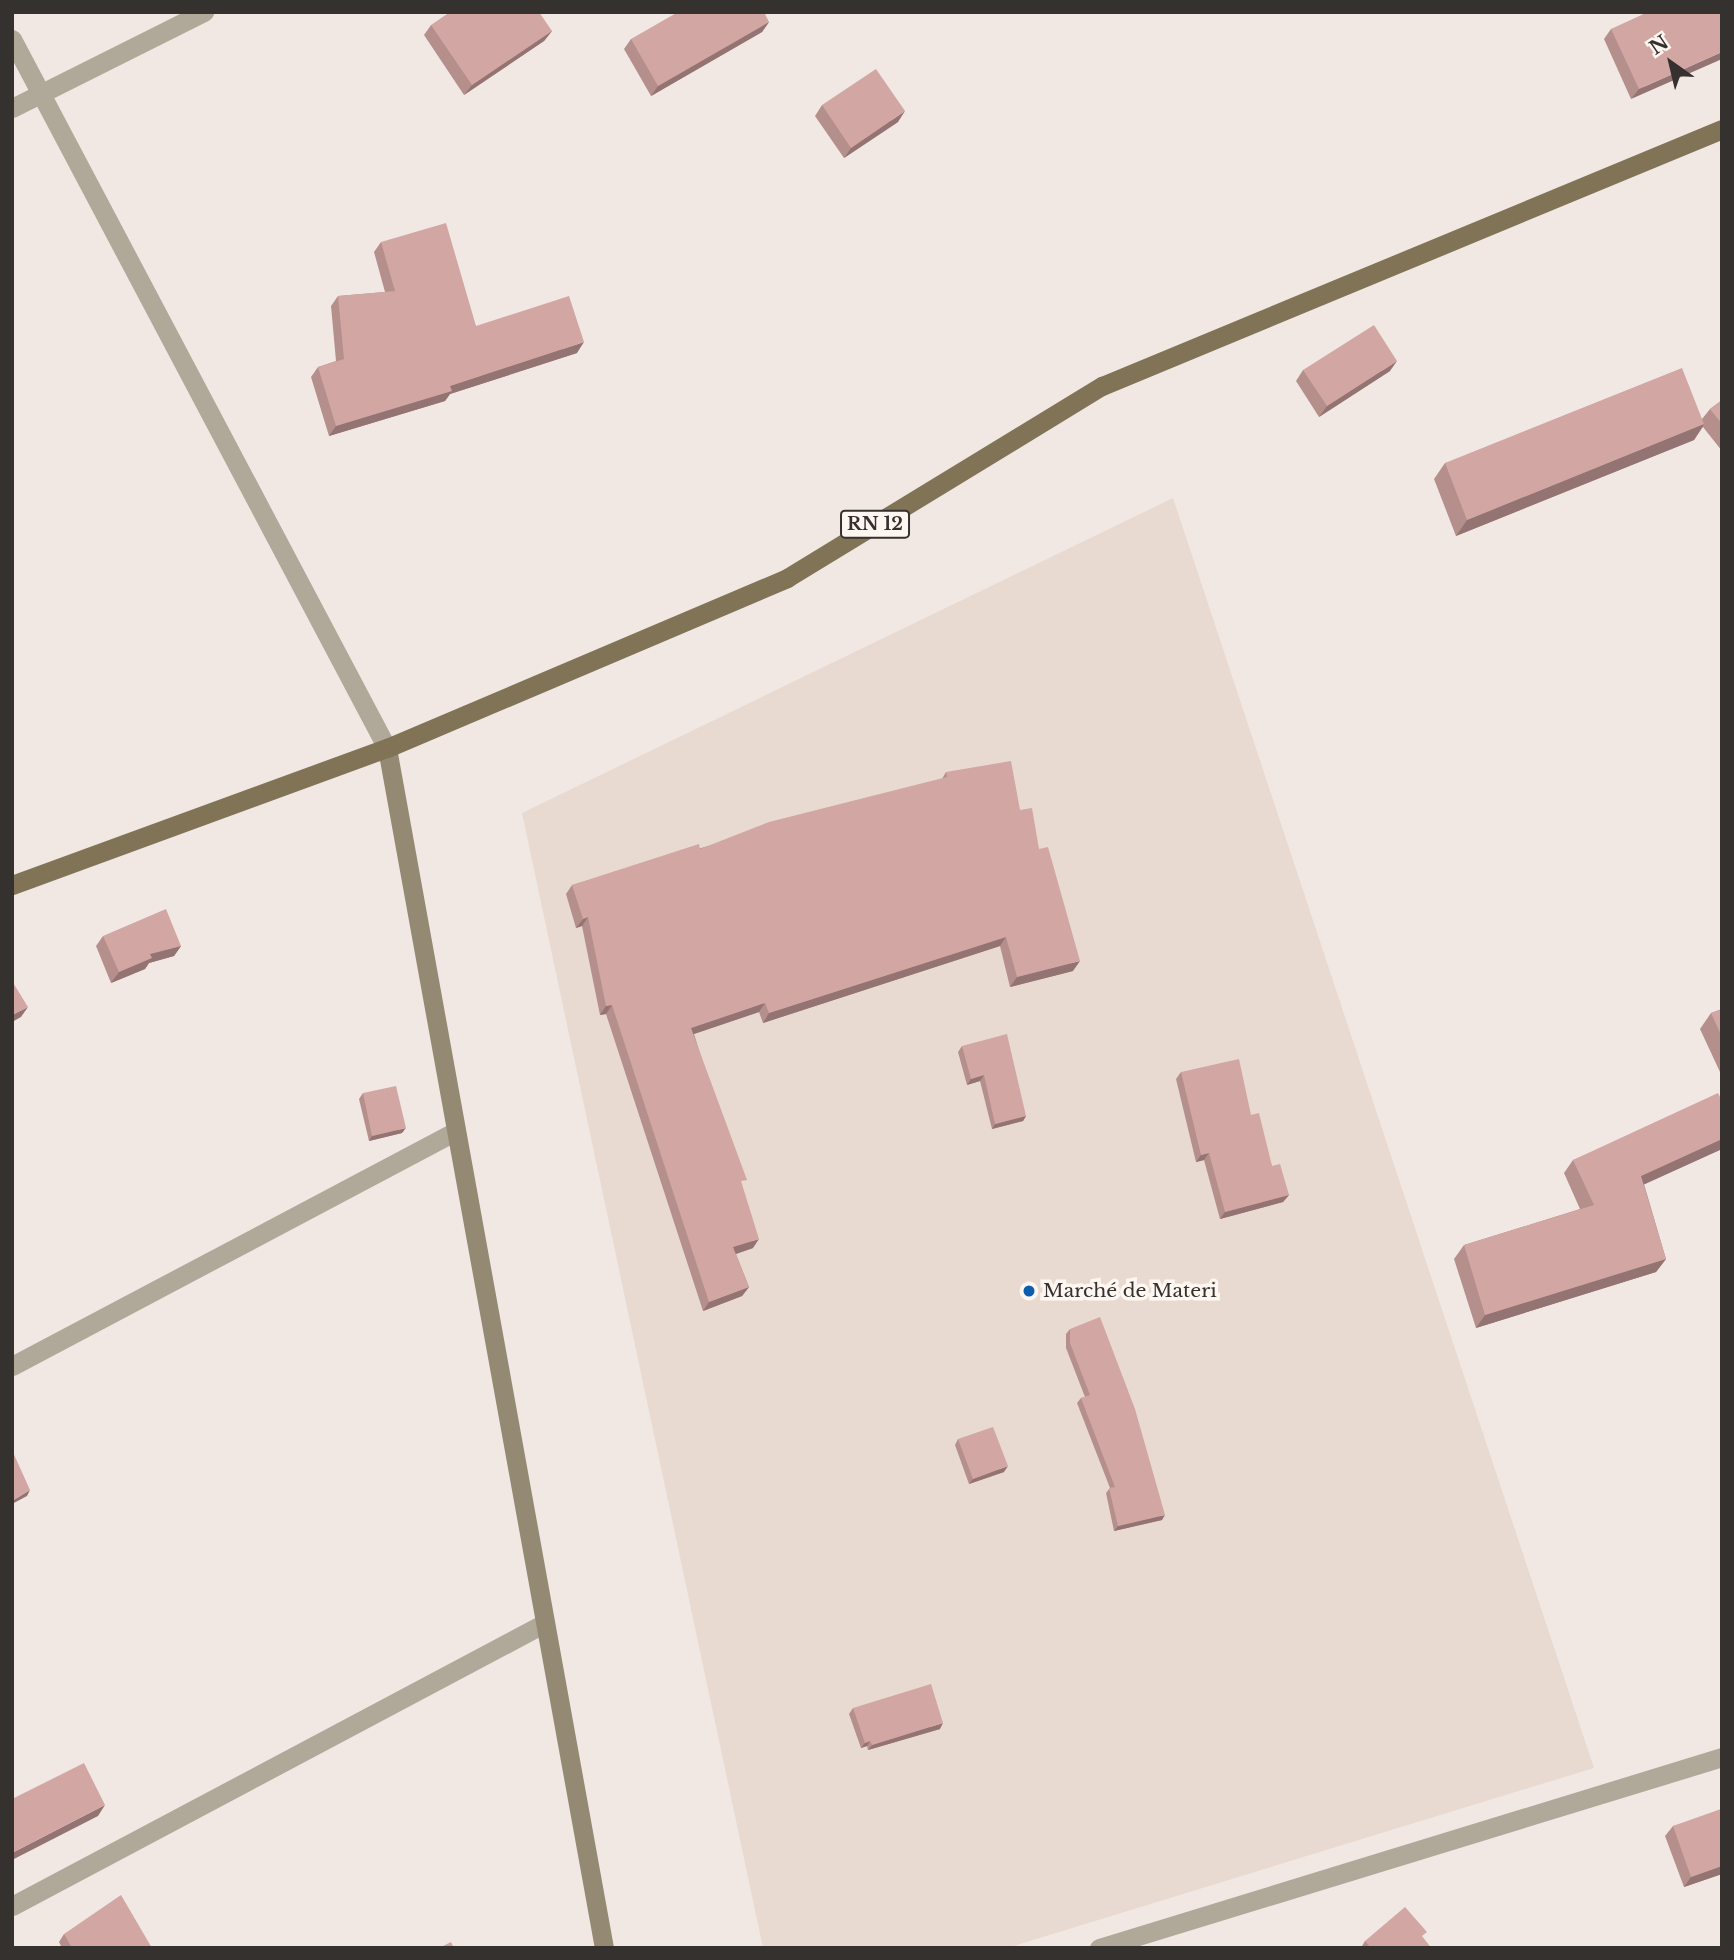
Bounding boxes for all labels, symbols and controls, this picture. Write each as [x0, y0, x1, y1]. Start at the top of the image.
north arrow [1636, 28, 1706, 98]
text: N [1645, 31, 1673, 60]
road number: RN 12 [840, 510, 910, 538]
place label: Marché de Materi [1043, 1280, 1217, 1302]
marker: Marché de Materi [1021, 1283, 1037, 1299]

